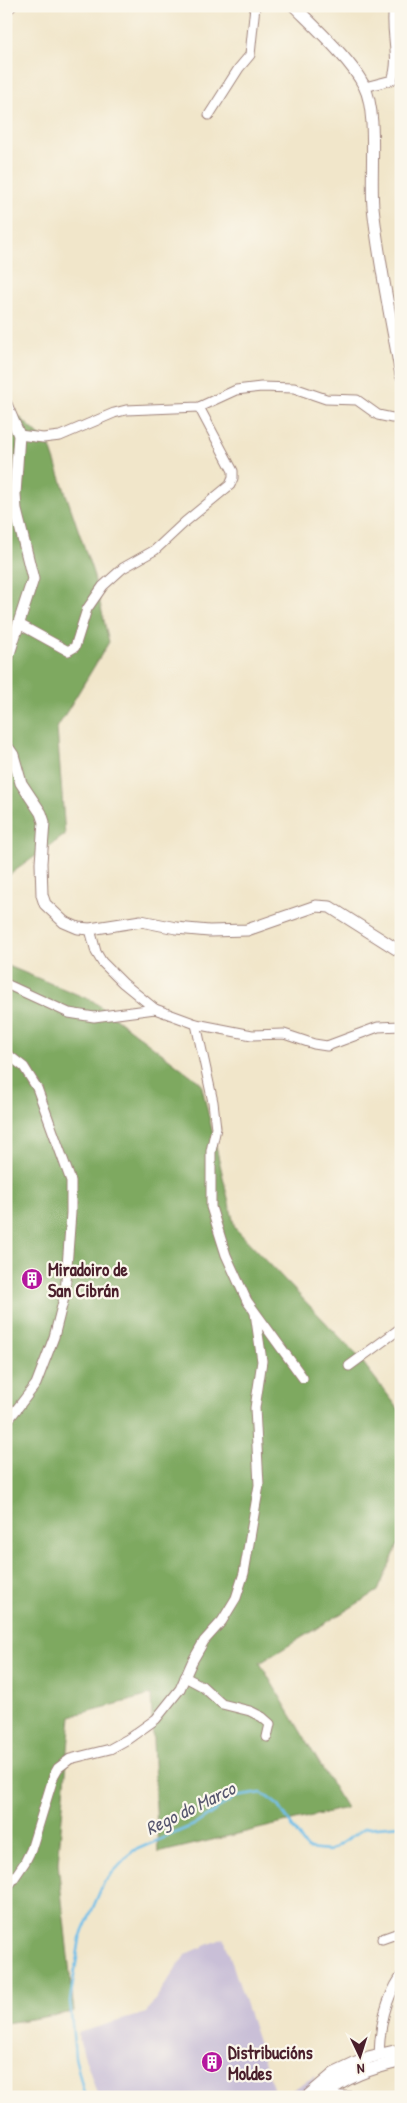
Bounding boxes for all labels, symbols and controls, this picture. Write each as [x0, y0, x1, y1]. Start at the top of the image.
place label: Miradoiro de San Cibrán [48, 1257, 128, 1303]
building icon: Miradoiro de San Cibrán [20, 1267, 44, 1291]
water label: Rego do Marco [141, 1774, 241, 1841]
north arrow [334, 2030, 384, 2080]
place label: Distribucións Moldes [228, 2040, 313, 2086]
building icon: Distribucións Moldes [200, 2050, 224, 2074]
text: N [356, 2060, 365, 2079]

